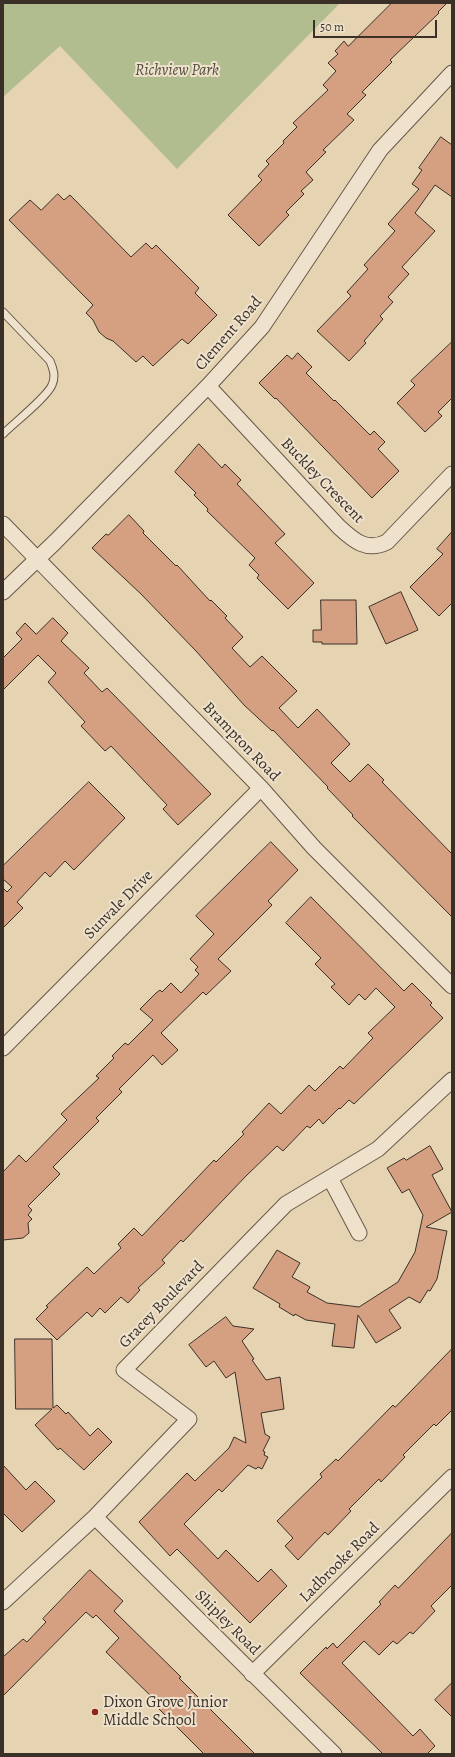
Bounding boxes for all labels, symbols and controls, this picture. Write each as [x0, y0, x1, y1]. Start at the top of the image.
scale bar [315, 12, 439, 38]
text: 50 m [320, 19, 344, 35]
park label: Richview Park [135, 61, 219, 81]
street label: Clement Road [192, 293, 266, 375]
street label: Buckley Crescent [276, 434, 368, 528]
street label: Brampton Road [198, 698, 284, 786]
street label: Sunvale Drive [80, 866, 158, 944]
street label: Gracey Boulevard [116, 1257, 208, 1353]
street label: Ladbrooke Road [296, 1519, 384, 1607]
street label: Shipley Road [190, 1586, 264, 1660]
place label: Dixon Grove Junior Middle School [103, 1693, 228, 1731]
marker: Dixon Grove Junior Middle School [90, 1707, 100, 1717]

